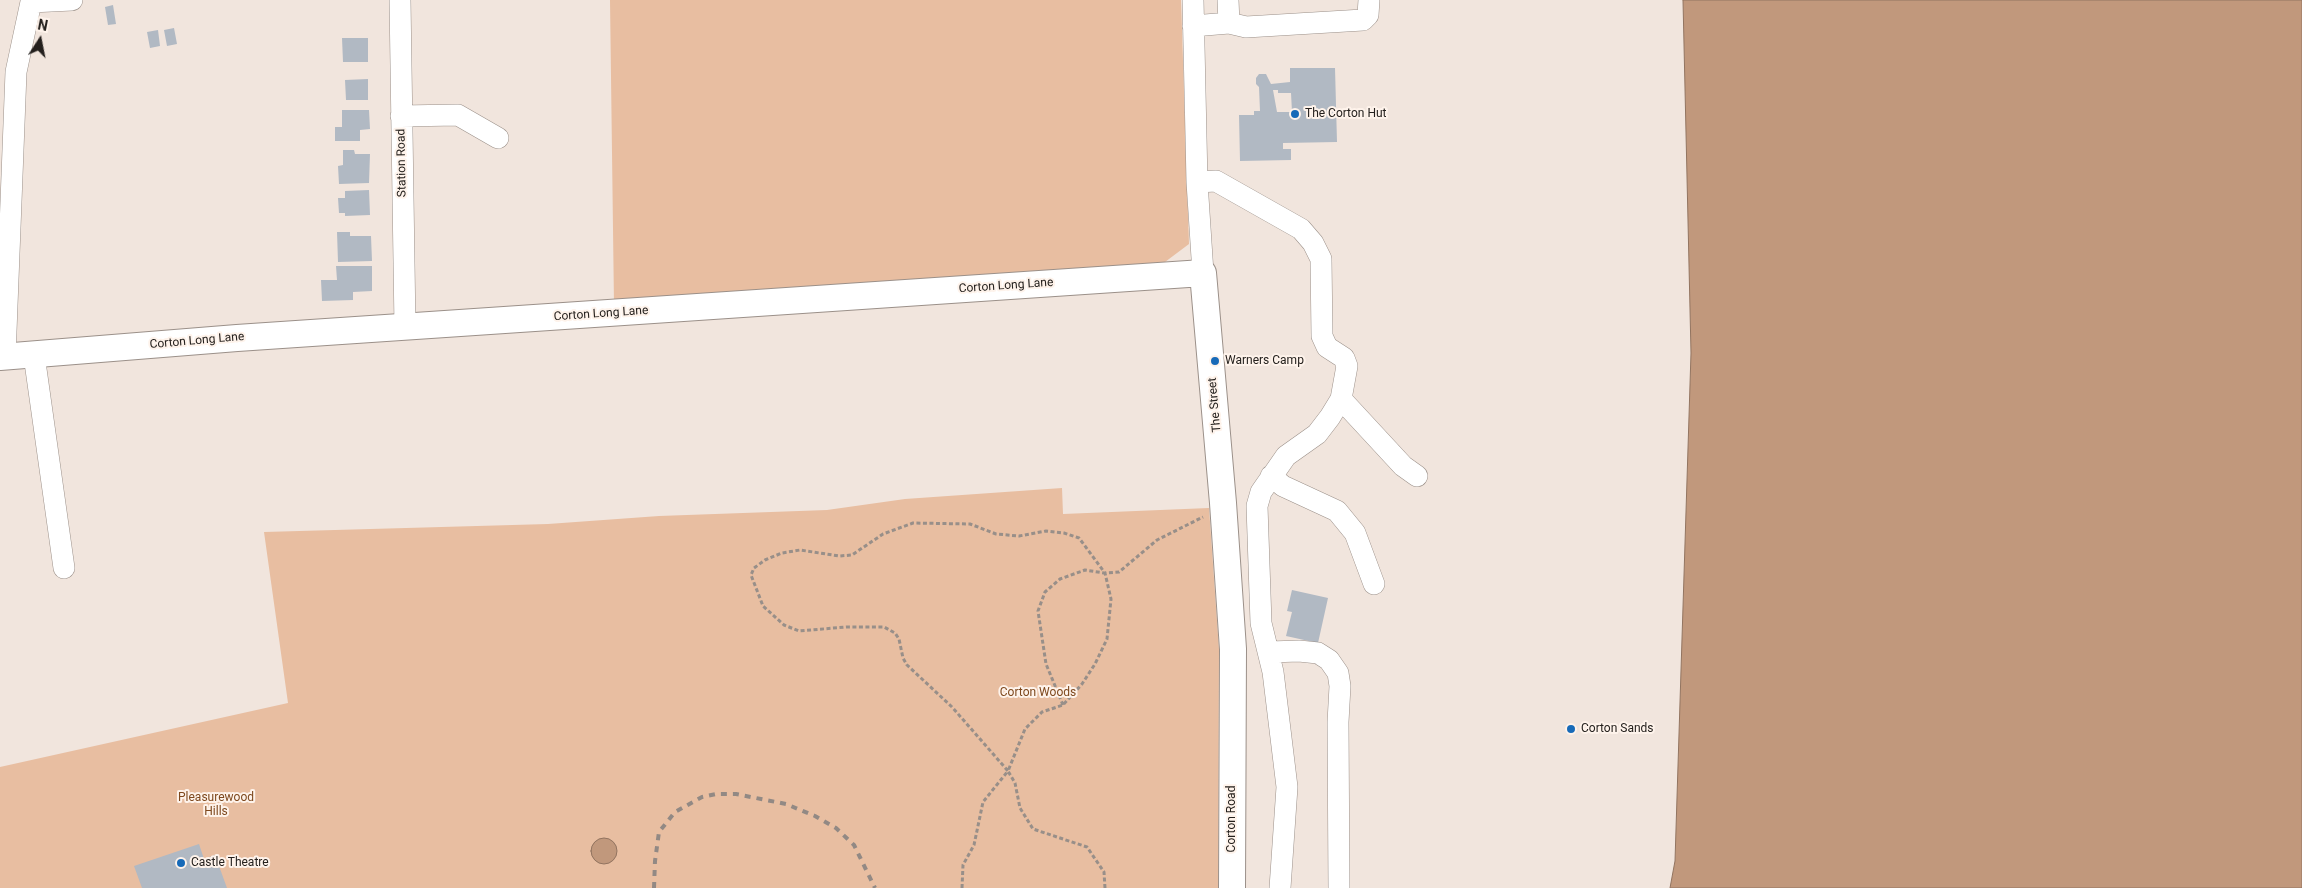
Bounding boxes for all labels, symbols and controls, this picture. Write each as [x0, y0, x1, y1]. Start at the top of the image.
north arrow [15, 15, 65, 65]
text: N [36, 16, 49, 34]
place label: The Corton Hut [1305, 107, 1386, 121]
marker: The Corton Hut [1289, 108, 1301, 120]
street label: Station Road [394, 129, 410, 197]
street label: Corton Long Lane [958, 276, 1054, 296]
street label: Corton Long Lane [553, 304, 649, 324]
street label: Corton Long Lane [149, 330, 245, 352]
place label: Warners Camp [1225, 354, 1304, 368]
marker: Warners Camp [1209, 355, 1221, 367]
street label: The Street [1205, 377, 1225, 433]
park label: Corton Woods [1000, 686, 1076, 700]
place label: Corton Sands [1581, 722, 1654, 736]
marker: Corton Sands [1565, 723, 1577, 735]
street label: Corton Road [1225, 786, 1239, 852]
park label: Pleasurewood Hills [178, 791, 254, 819]
place label: Castle Theatre [191, 856, 269, 870]
marker: Castle Theatre [175, 857, 187, 869]

